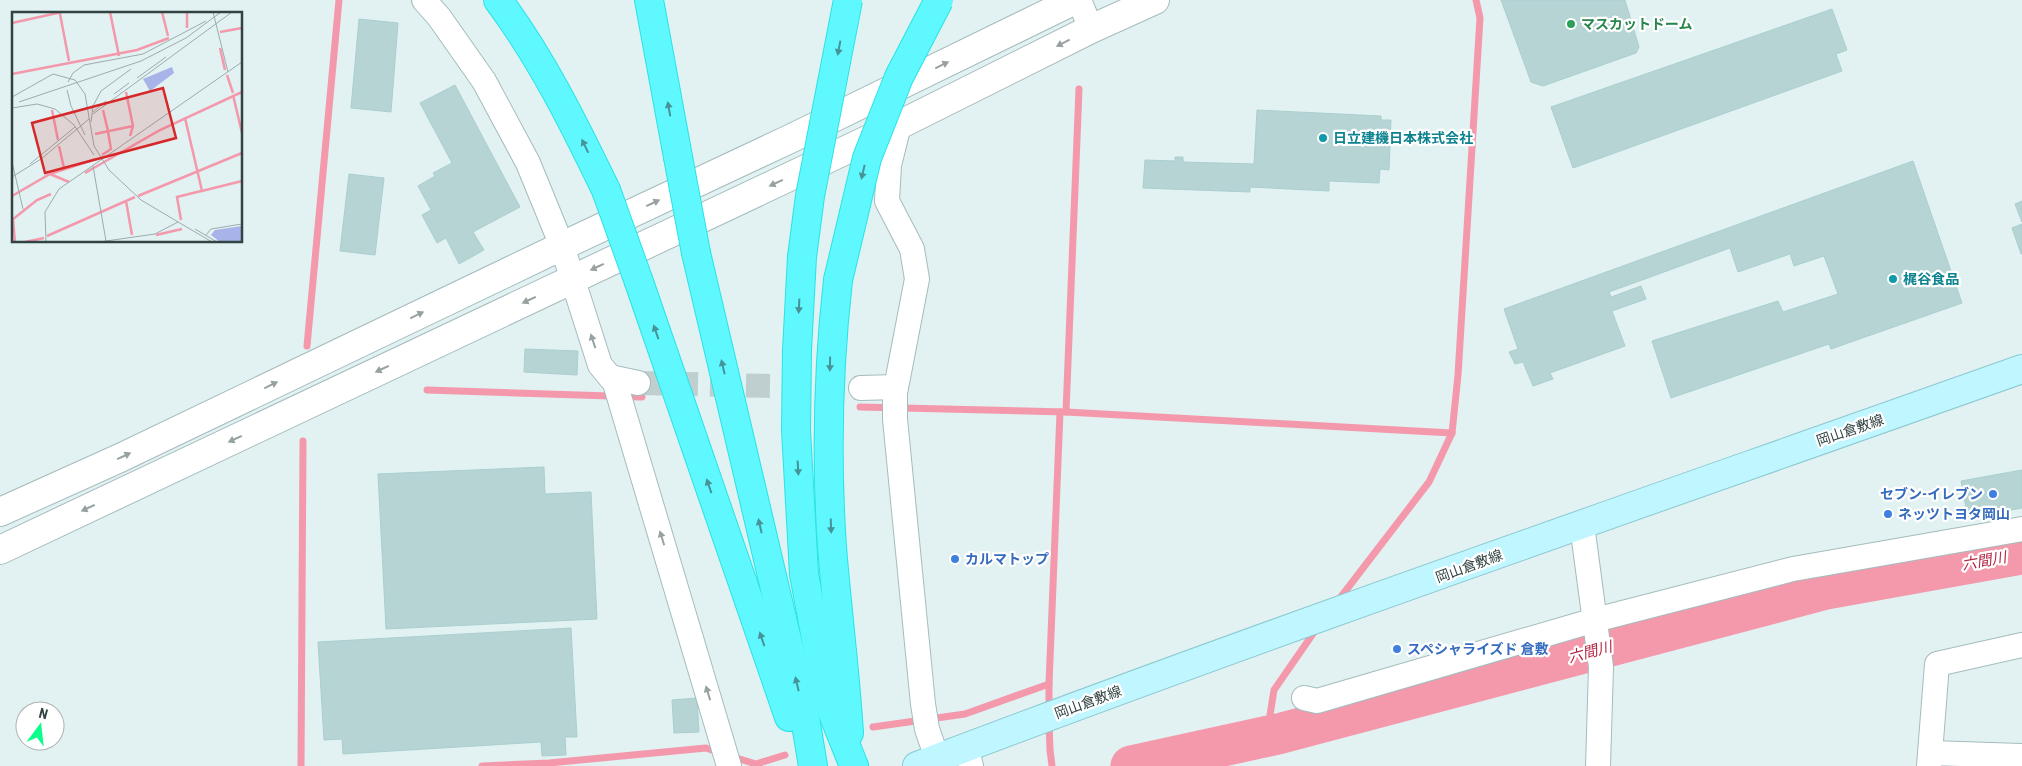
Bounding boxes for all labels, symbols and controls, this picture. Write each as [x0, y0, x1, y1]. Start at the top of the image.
inset map [12, 12, 242, 242]
place label: マスカットドーム [1581, 16, 1693, 32]
marker: マスカットドーム [1565, 18, 1577, 30]
one-way arrow [1056, 39, 1071, 47]
one-way arrow [835, 40, 843, 55]
one-way arrow [935, 61, 949, 69]
one-way arrow [664, 101, 672, 117]
place label: 日立建機日本株式会社 [1333, 130, 1473, 146]
marker: 日立建機日本株式会社 [1317, 132, 1329, 144]
one-way arrow [581, 139, 589, 153]
one-way arrow [859, 165, 867, 180]
one-way arrow [769, 180, 783, 188]
one-way arrow [646, 199, 660, 207]
one-way arrow [590, 264, 604, 272]
place label: 梶谷食品 [1903, 271, 1959, 287]
marker: 梶谷食品 [1887, 273, 1899, 285]
one-way arrow [522, 296, 536, 304]
one-way arrow [795, 298, 803, 314]
one-way arrow [410, 311, 424, 319]
one-way arrow [652, 324, 660, 339]
one-way arrow [588, 334, 596, 349]
one-way arrow [826, 356, 834, 372]
one-way arrow [719, 360, 727, 375]
one-way arrow [375, 365, 389, 373]
one-way arrow [264, 381, 278, 389]
street label: 岡山倉敷線 [1814, 411, 1886, 449]
one-way arrow [228, 435, 242, 443]
one-way arrow [117, 452, 131, 460]
one-way arrow [795, 460, 803, 476]
one-way arrow [705, 478, 712, 493]
place label: セブン-イレブン [1880, 486, 1983, 502]
marker: セブン-イレブン [1987, 488, 1999, 500]
one-way arrow [81, 505, 95, 513]
place label: ネッツトヨタ岡山 [1898, 506, 2010, 522]
marker: ネッツトヨタ岡山 [1882, 508, 1894, 520]
one-way arrow [756, 518, 764, 533]
one-way arrow [828, 518, 836, 534]
one-way arrow [657, 530, 665, 545]
street label: 岡山倉敷線 [1433, 547, 1505, 585]
water label: 六間川 [1960, 548, 2010, 574]
place label: カルマトップ [965, 551, 1049, 567]
marker: カルマトップ [949, 553, 961, 565]
one-way arrow [758, 631, 766, 646]
water label: 六間川 [1566, 637, 1616, 667]
place label: スペシャライズド 倉敷 [1407, 641, 1549, 657]
marker: スペシャライズド 倉敷 [1391, 643, 1403, 655]
one-way arrow [793, 676, 801, 691]
street label: 岡山倉敷線 [1052, 683, 1124, 721]
one-way arrow [703, 686, 711, 701]
north arrow [15, 701, 65, 751]
text: N [37, 705, 50, 722]

